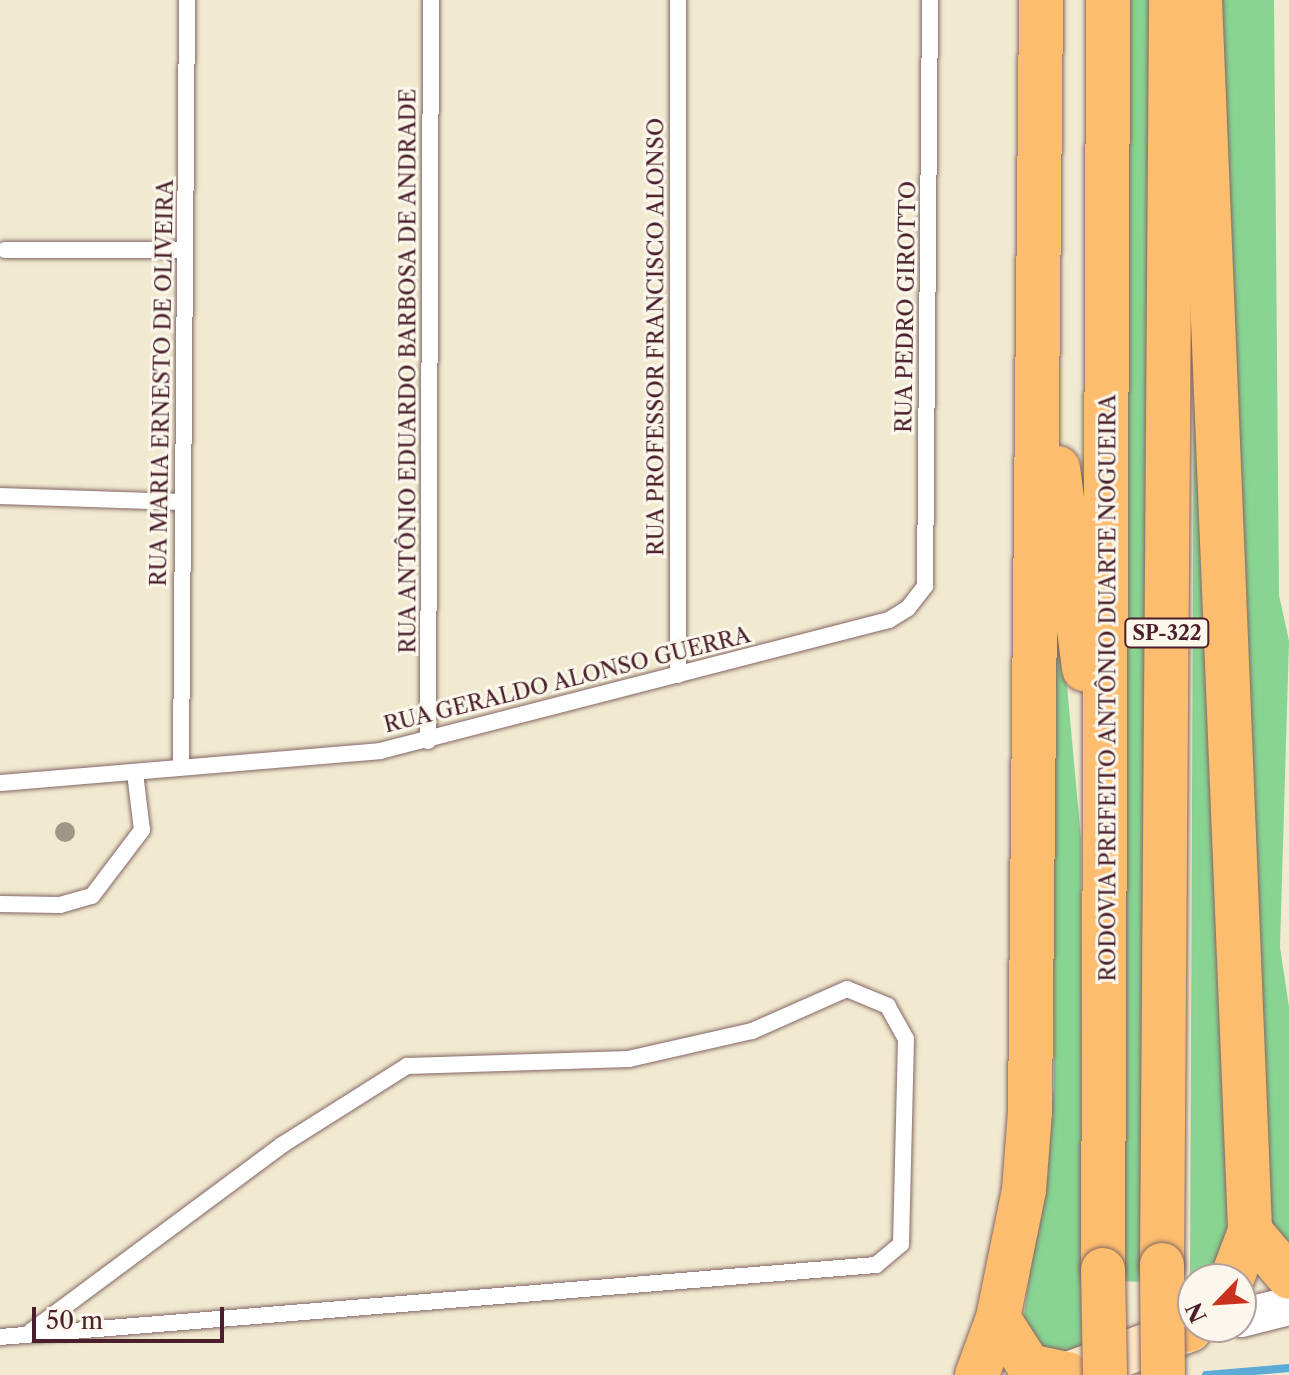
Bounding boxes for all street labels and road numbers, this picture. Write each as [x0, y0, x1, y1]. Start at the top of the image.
street label: RUA ANTÔNIO EDUARDO BARBOSA DE ANDRADE [395, 87, 421, 655]
street label: RUA PROFESSOR FRANCISCO ALONSO [643, 117, 669, 557]
street label: RUA MARIA ERNESTO DE OLIVEIRA [145, 178, 179, 588]
street label: RUA PEDRO GIROTTO [891, 180, 921, 434]
street label: RODOVIA PREFEITO ANTÔNIO DUARTE NOGUEIRA [1095, 393, 1121, 983]
road number: SP-322 [1123, 617, 1211, 649]
street label: RUA GERALDO ALONSO GUERRA [380, 621, 754, 739]

